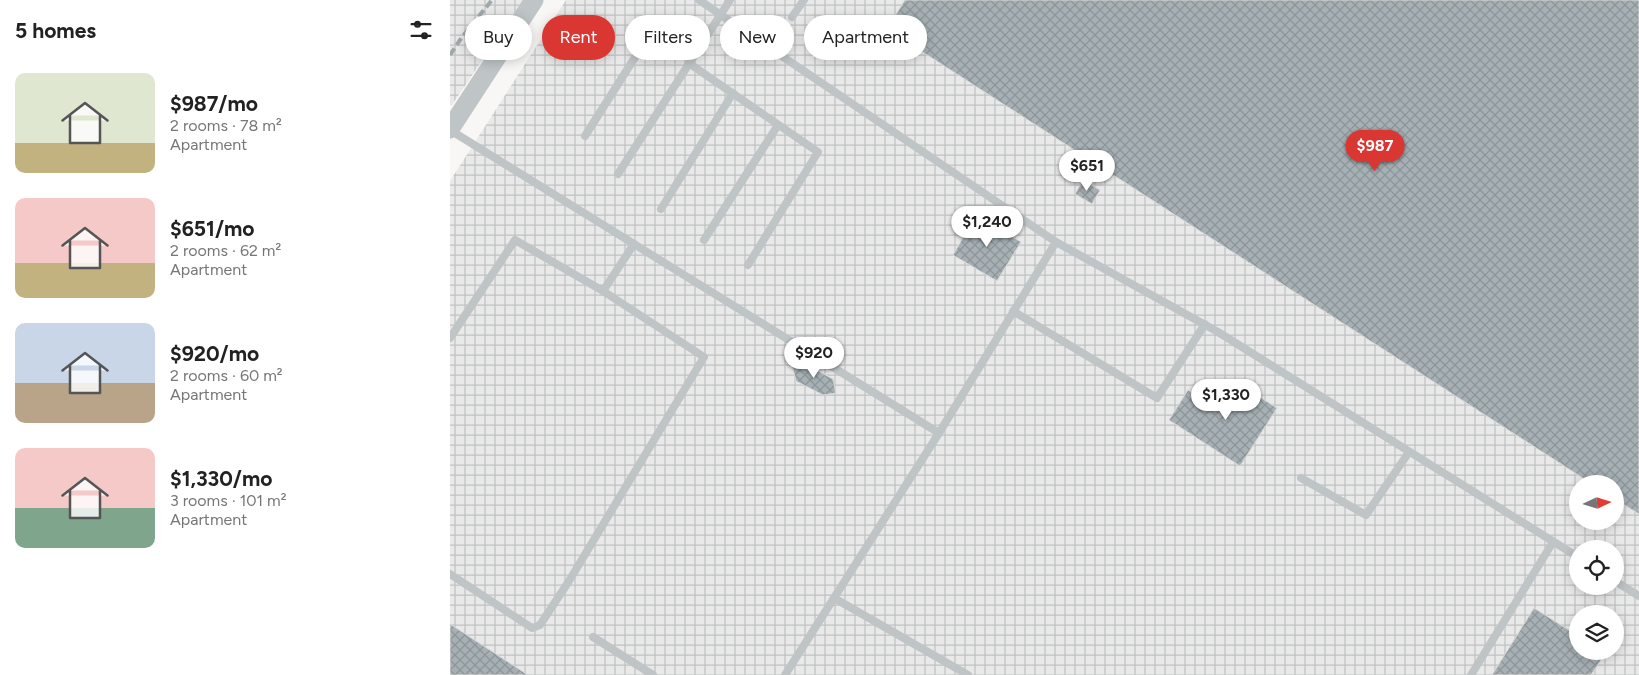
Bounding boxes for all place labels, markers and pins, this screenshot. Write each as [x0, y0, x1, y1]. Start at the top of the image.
pin: $987 [1345, 130, 1405, 172]
pin: $651 [1057, 150, 1117, 192]
pin: $1,240 [946, 206, 1028, 248]
pin: $920 [784, 336, 844, 379]
pin: $1,330 [1185, 378, 1267, 421]

